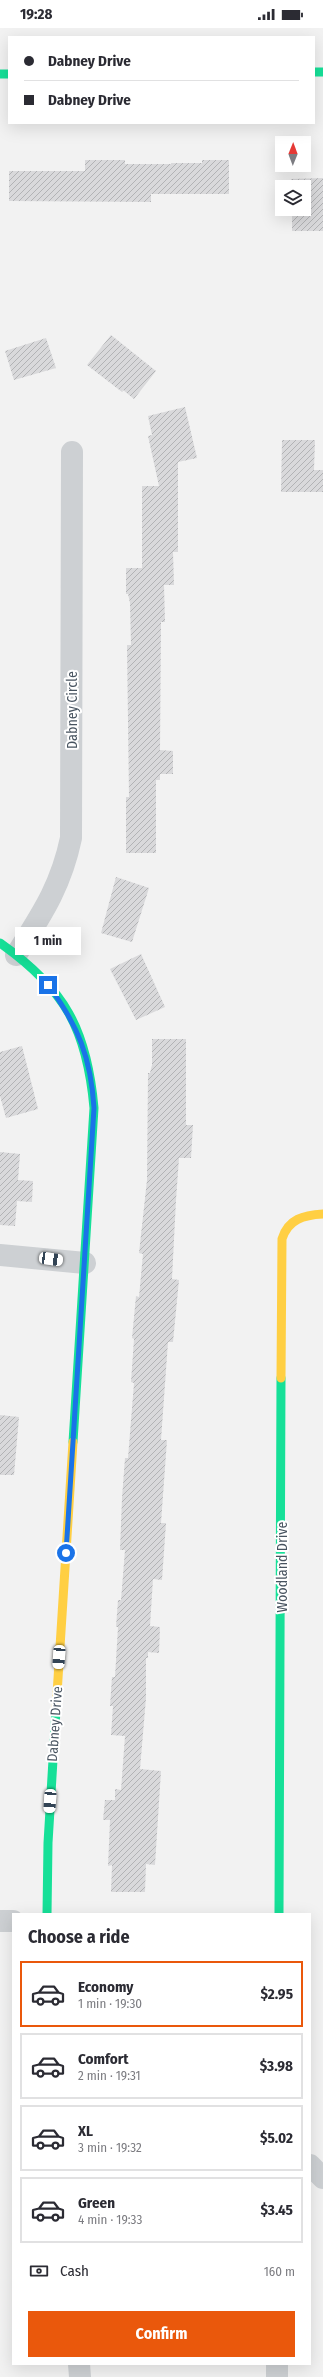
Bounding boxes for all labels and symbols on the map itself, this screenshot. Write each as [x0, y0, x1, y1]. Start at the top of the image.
north arrow [275, 136, 311, 172]
street label: Dabney Circle [64, 671, 81, 749]
callout: 1 min [15, 927, 81, 955]
route end [39, 976, 57, 994]
car [38, 1251, 64, 1267]
street label: Woodland Drive [274, 1521, 291, 1612]
route start [57, 1544, 75, 1562]
car [52, 1645, 66, 1669]
street label: Dabney Drive [44, 1686, 66, 1762]
car [43, 1789, 57, 1813]

